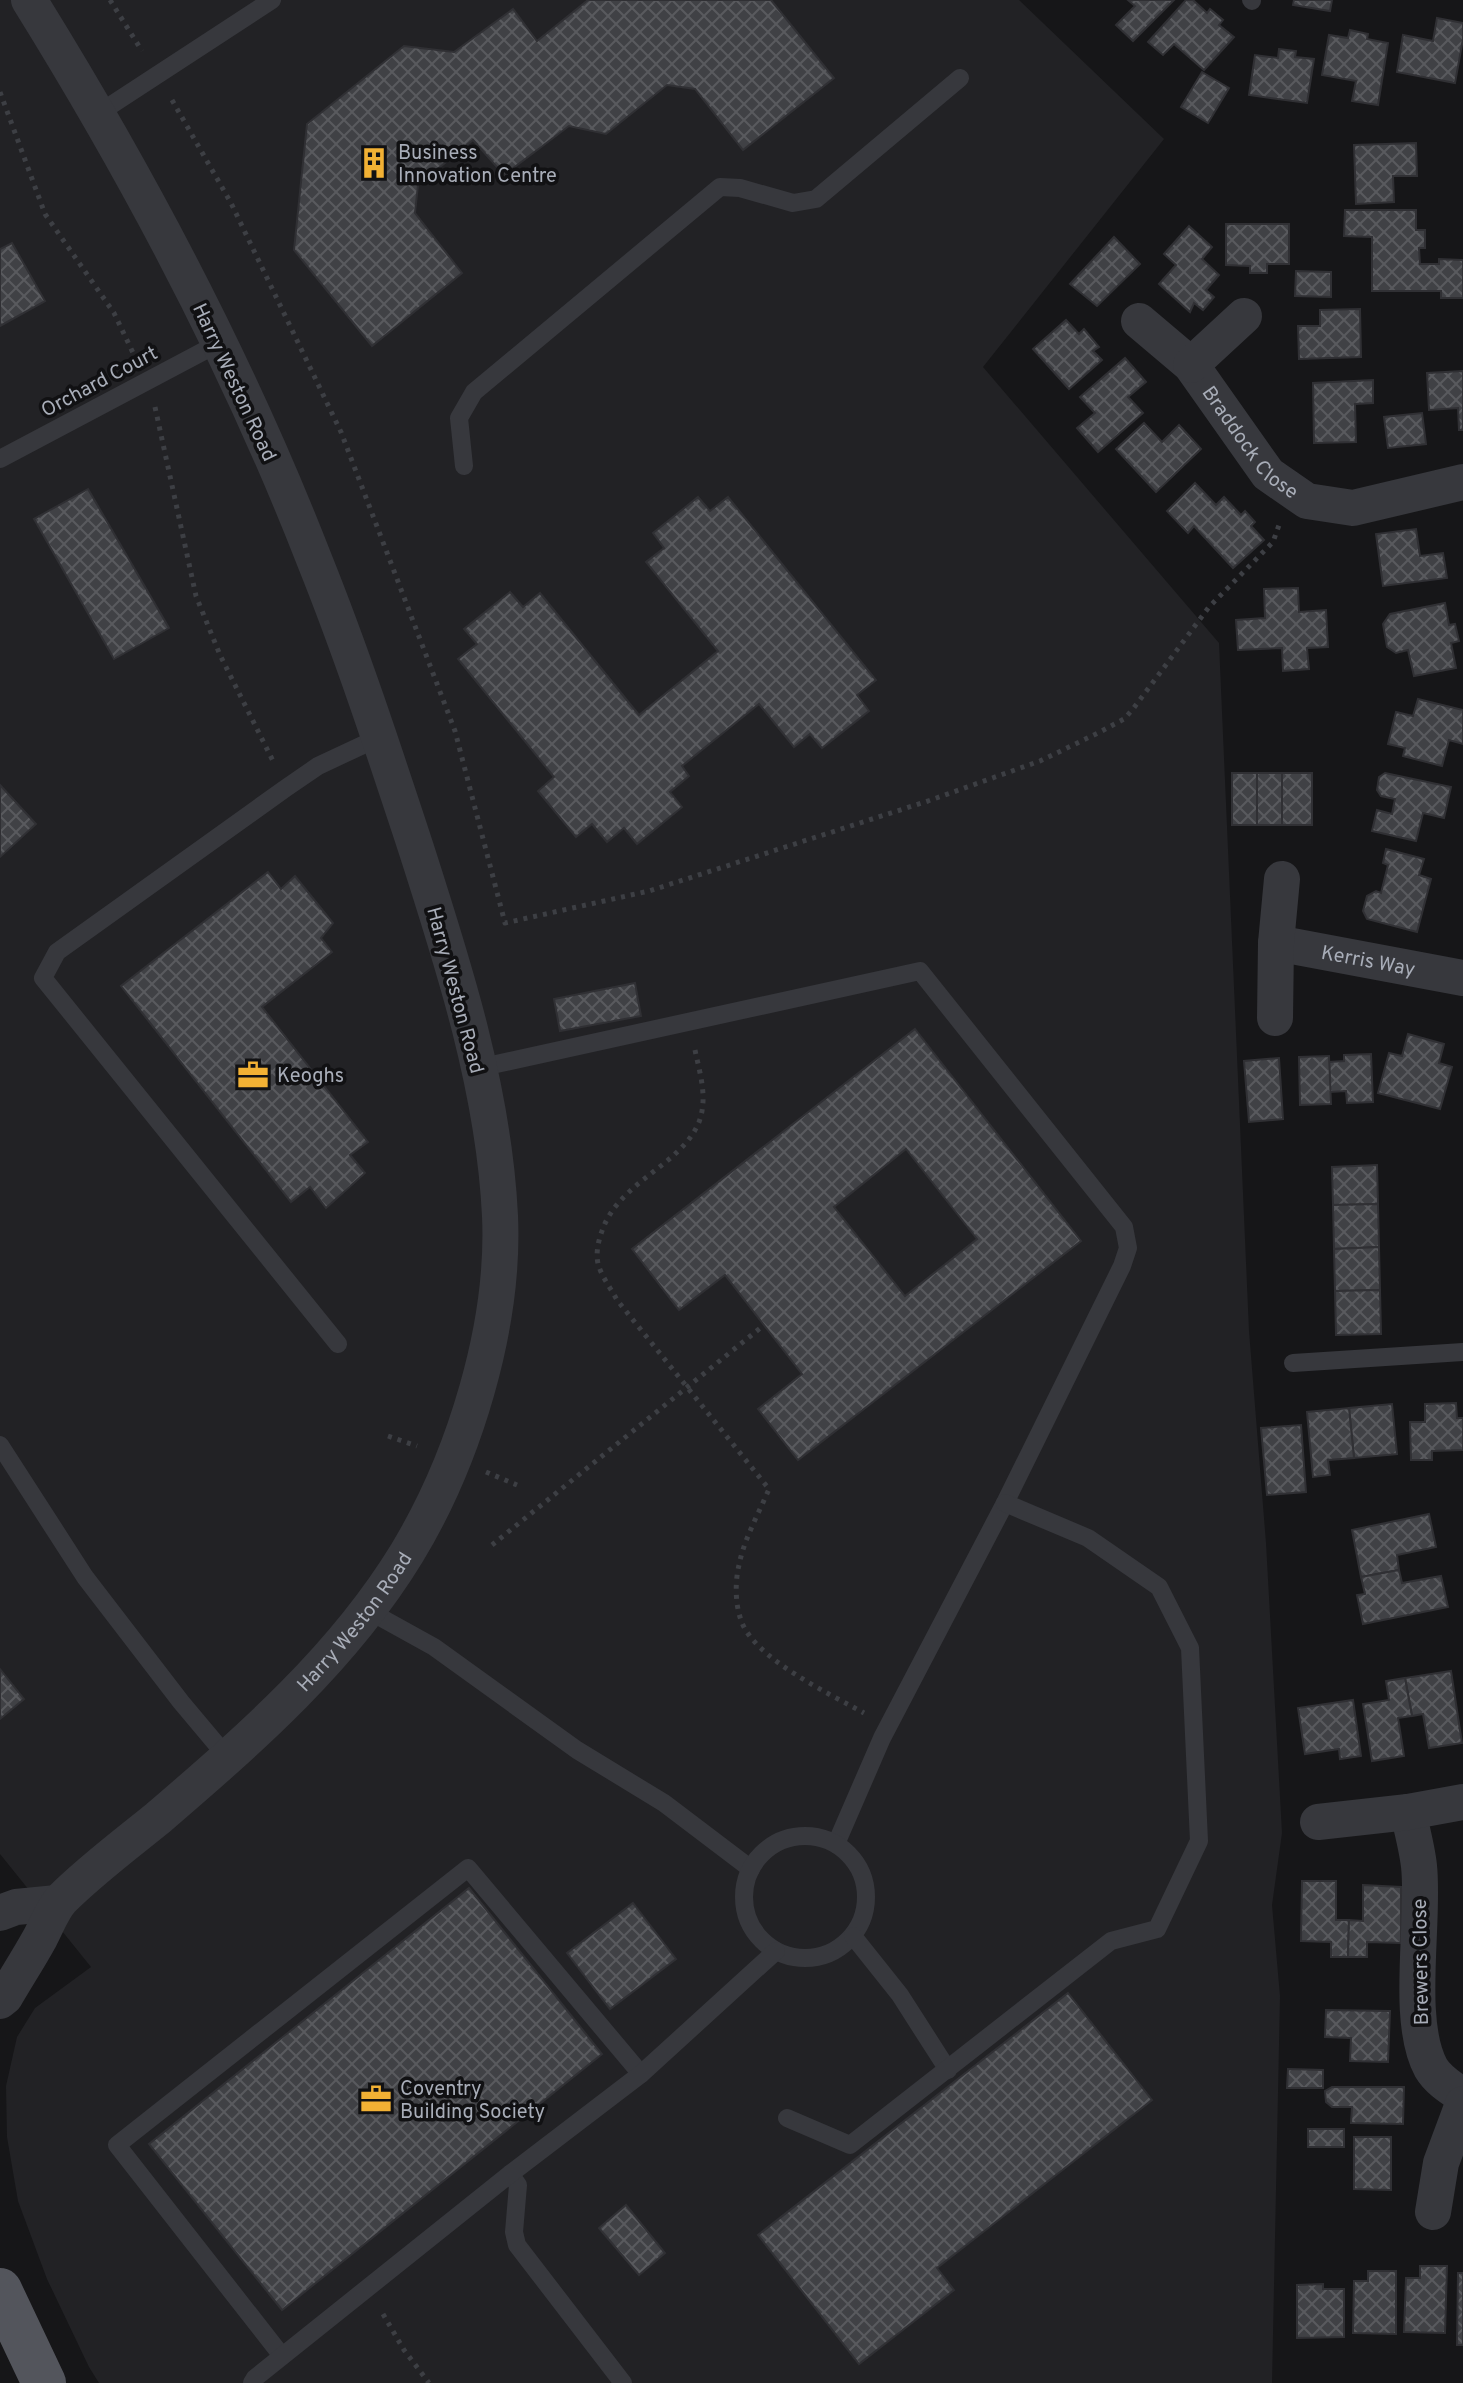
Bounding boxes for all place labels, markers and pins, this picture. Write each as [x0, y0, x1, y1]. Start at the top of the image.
place label: Business Innovation Centre [398, 141, 557, 190]
building icon: Business Innovation Centre [357, 146, 391, 180]
office icon: Keoghs [236, 1058, 270, 1092]
place label: Keoghs [277, 1064, 344, 1090]
place label: Coventry Building Society [400, 2077, 545, 2126]
office icon: Coventry Building Society [359, 2082, 393, 2116]

